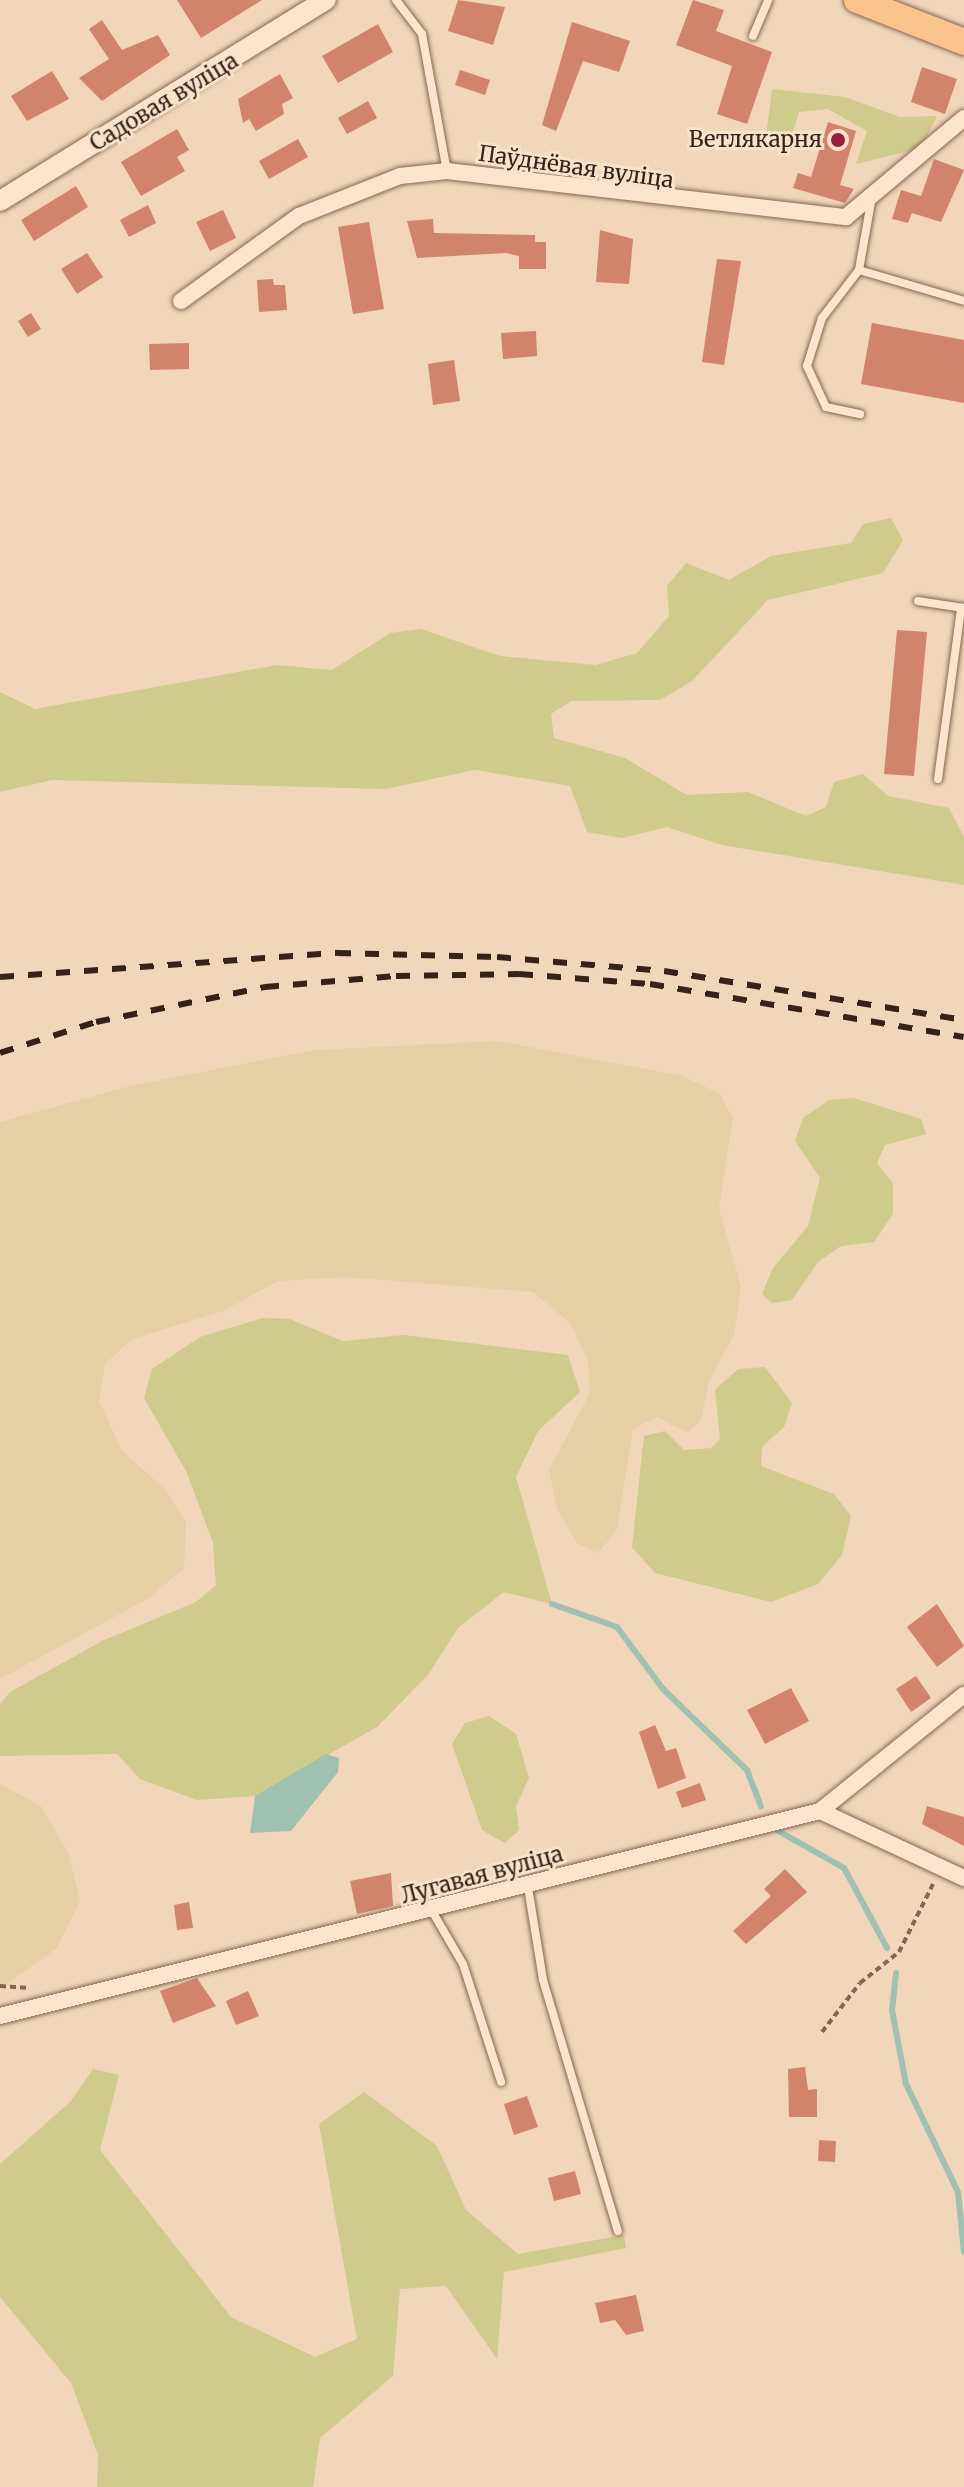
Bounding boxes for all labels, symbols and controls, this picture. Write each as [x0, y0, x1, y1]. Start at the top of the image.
street label: Садовая вуліца [85, 47, 243, 157]
place label: Ветлякарня [689, 127, 822, 153]
marker: Ветлякарня [829, 131, 847, 149]
street label: Паўднёвая вуліца [477, 140, 675, 194]
street label: Лугавая вуліца [398, 1841, 566, 1909]

